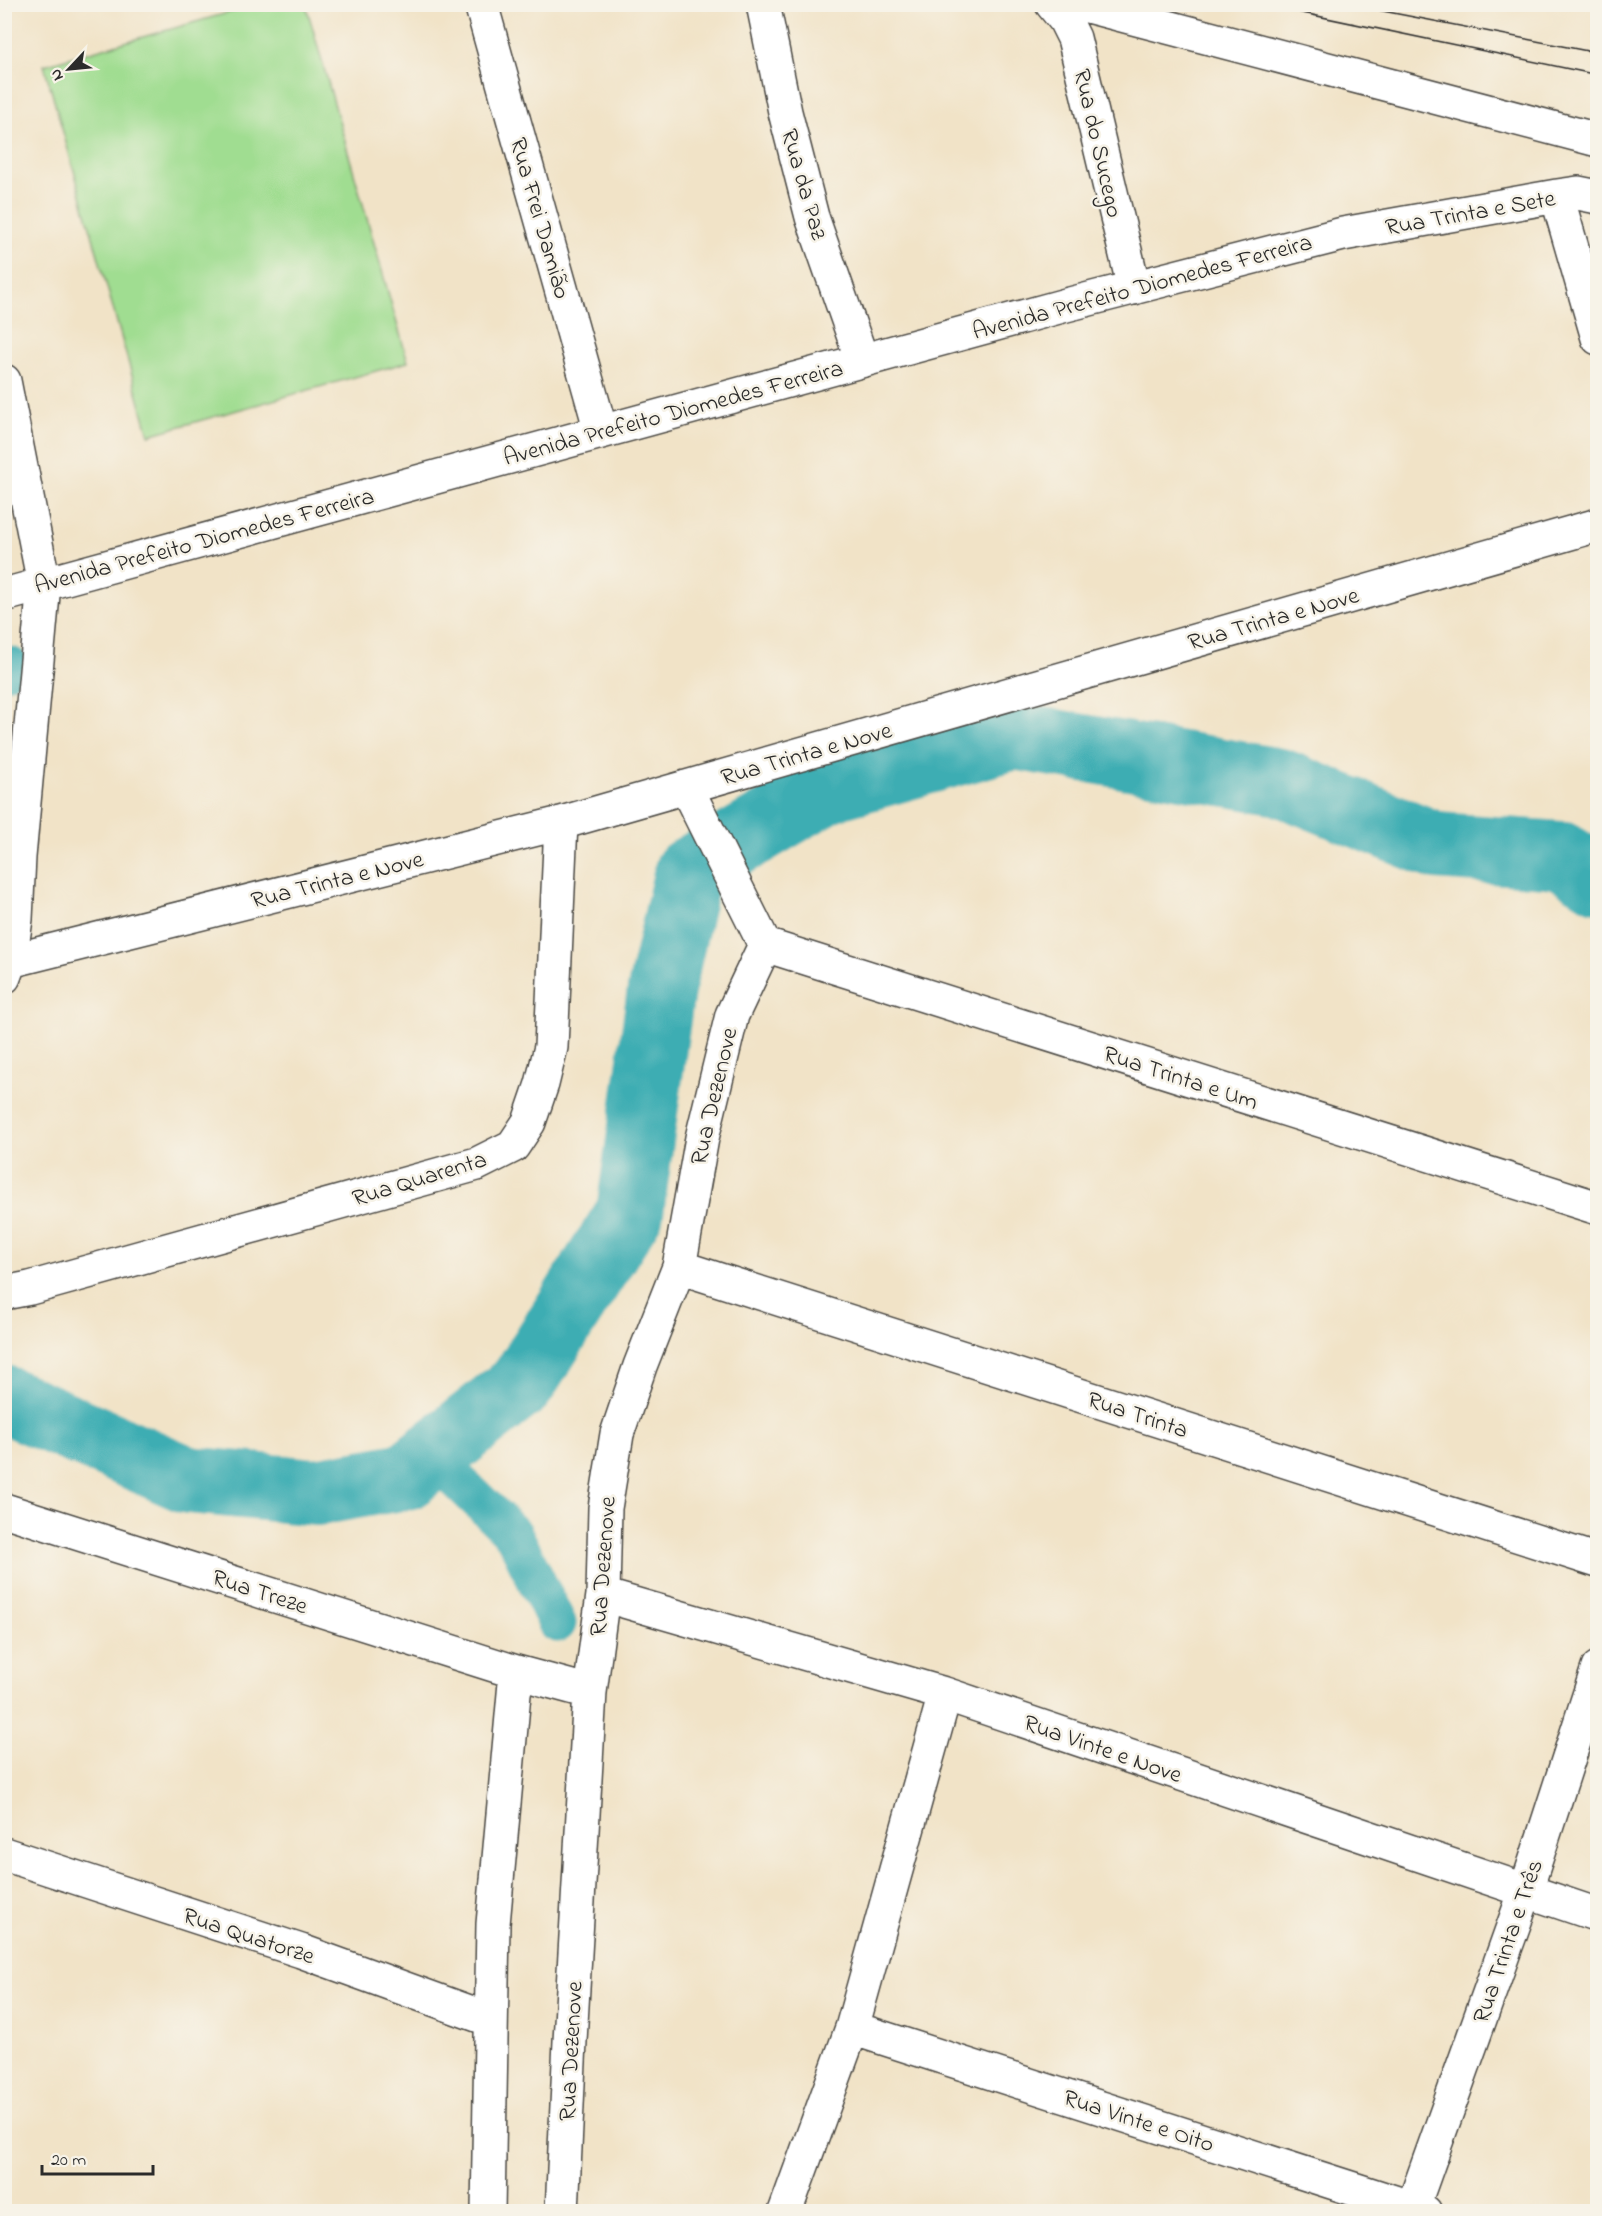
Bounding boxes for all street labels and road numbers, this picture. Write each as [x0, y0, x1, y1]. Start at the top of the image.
street label: Rua do Sucego [1062, 66, 1131, 221]
street label: Rua da Paz [770, 125, 835, 245]
street label: Rua Frei Damião [499, 134, 578, 303]
street label: Rua Trinta e Sete [1383, 182, 1558, 247]
street label: Avenida Prefeito Diomedes Ferreira [969, 226, 1316, 351]
street label: Avenida Prefeito Diomedes Ferreira [500, 352, 847, 477]
street label: Avenida Prefeito Diomedes Ferreira [31, 480, 378, 605]
street label: Rua Trinta e Nove [1184, 579, 1364, 662]
street label: Rua Trinta e Nove [717, 714, 897, 797]
street label: Rua Trinta e Nove [248, 843, 428, 920]
street label: Rua Dezenove [683, 1024, 748, 1169]
street label: Rua Trinta e Um [1098, 1038, 1262, 1121]
street label: Rua Quarenta [348, 1143, 491, 1217]
street label: Rua Trinta [1082, 1384, 1192, 1449]
street label: Rua Dezenove [582, 1495, 627, 1637]
street label: Rua Treze [207, 1561, 312, 1625]
street label: Rua Vinte e Nove [1018, 1707, 1186, 1794]
street label: Rua Trinta e Três [1465, 1855, 1554, 2028]
street label: Rua Quatorze [178, 1900, 319, 1975]
street label: Rua Dezenove [551, 1980, 594, 2122]
street label: Rua Vinte e Oito [1058, 2082, 1218, 2163]

